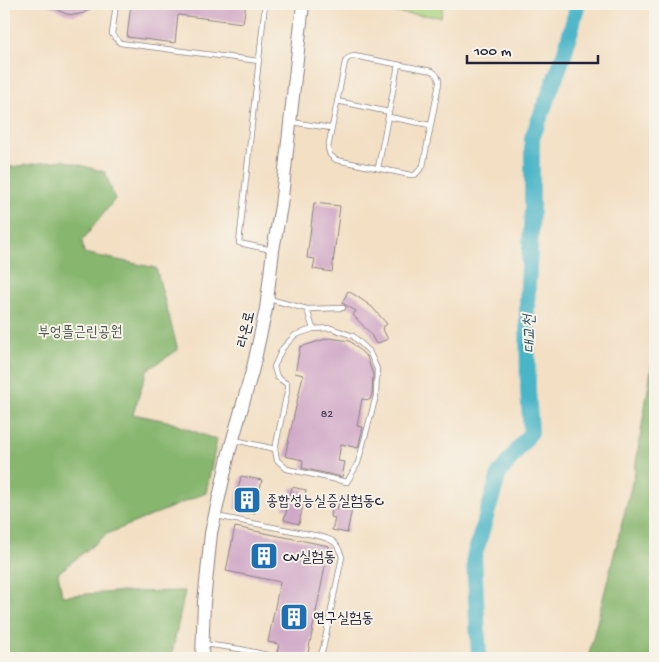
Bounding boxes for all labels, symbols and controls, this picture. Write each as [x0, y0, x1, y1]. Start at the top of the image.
scale bar [467, 32, 598, 64]
text: 100 m [473, 43, 512, 61]
street label: 라온로 [234, 310, 260, 349]
water label: 대교천 [521, 312, 542, 354]
park label: 부엉뜰근린공원 [38, 324, 122, 342]
house number: 82 [321, 408, 333, 422]
building icon: 종합성능실증실험동C [232, 485, 262, 515]
place label: 종합성능실증실험동C [266, 493, 384, 511]
building icon: CV실험동 [249, 541, 279, 571]
place label: CV실험동 [283, 549, 336, 567]
building icon: 연구실험동 [279, 602, 309, 632]
place label: 연구실험동 [313, 610, 373, 628]

